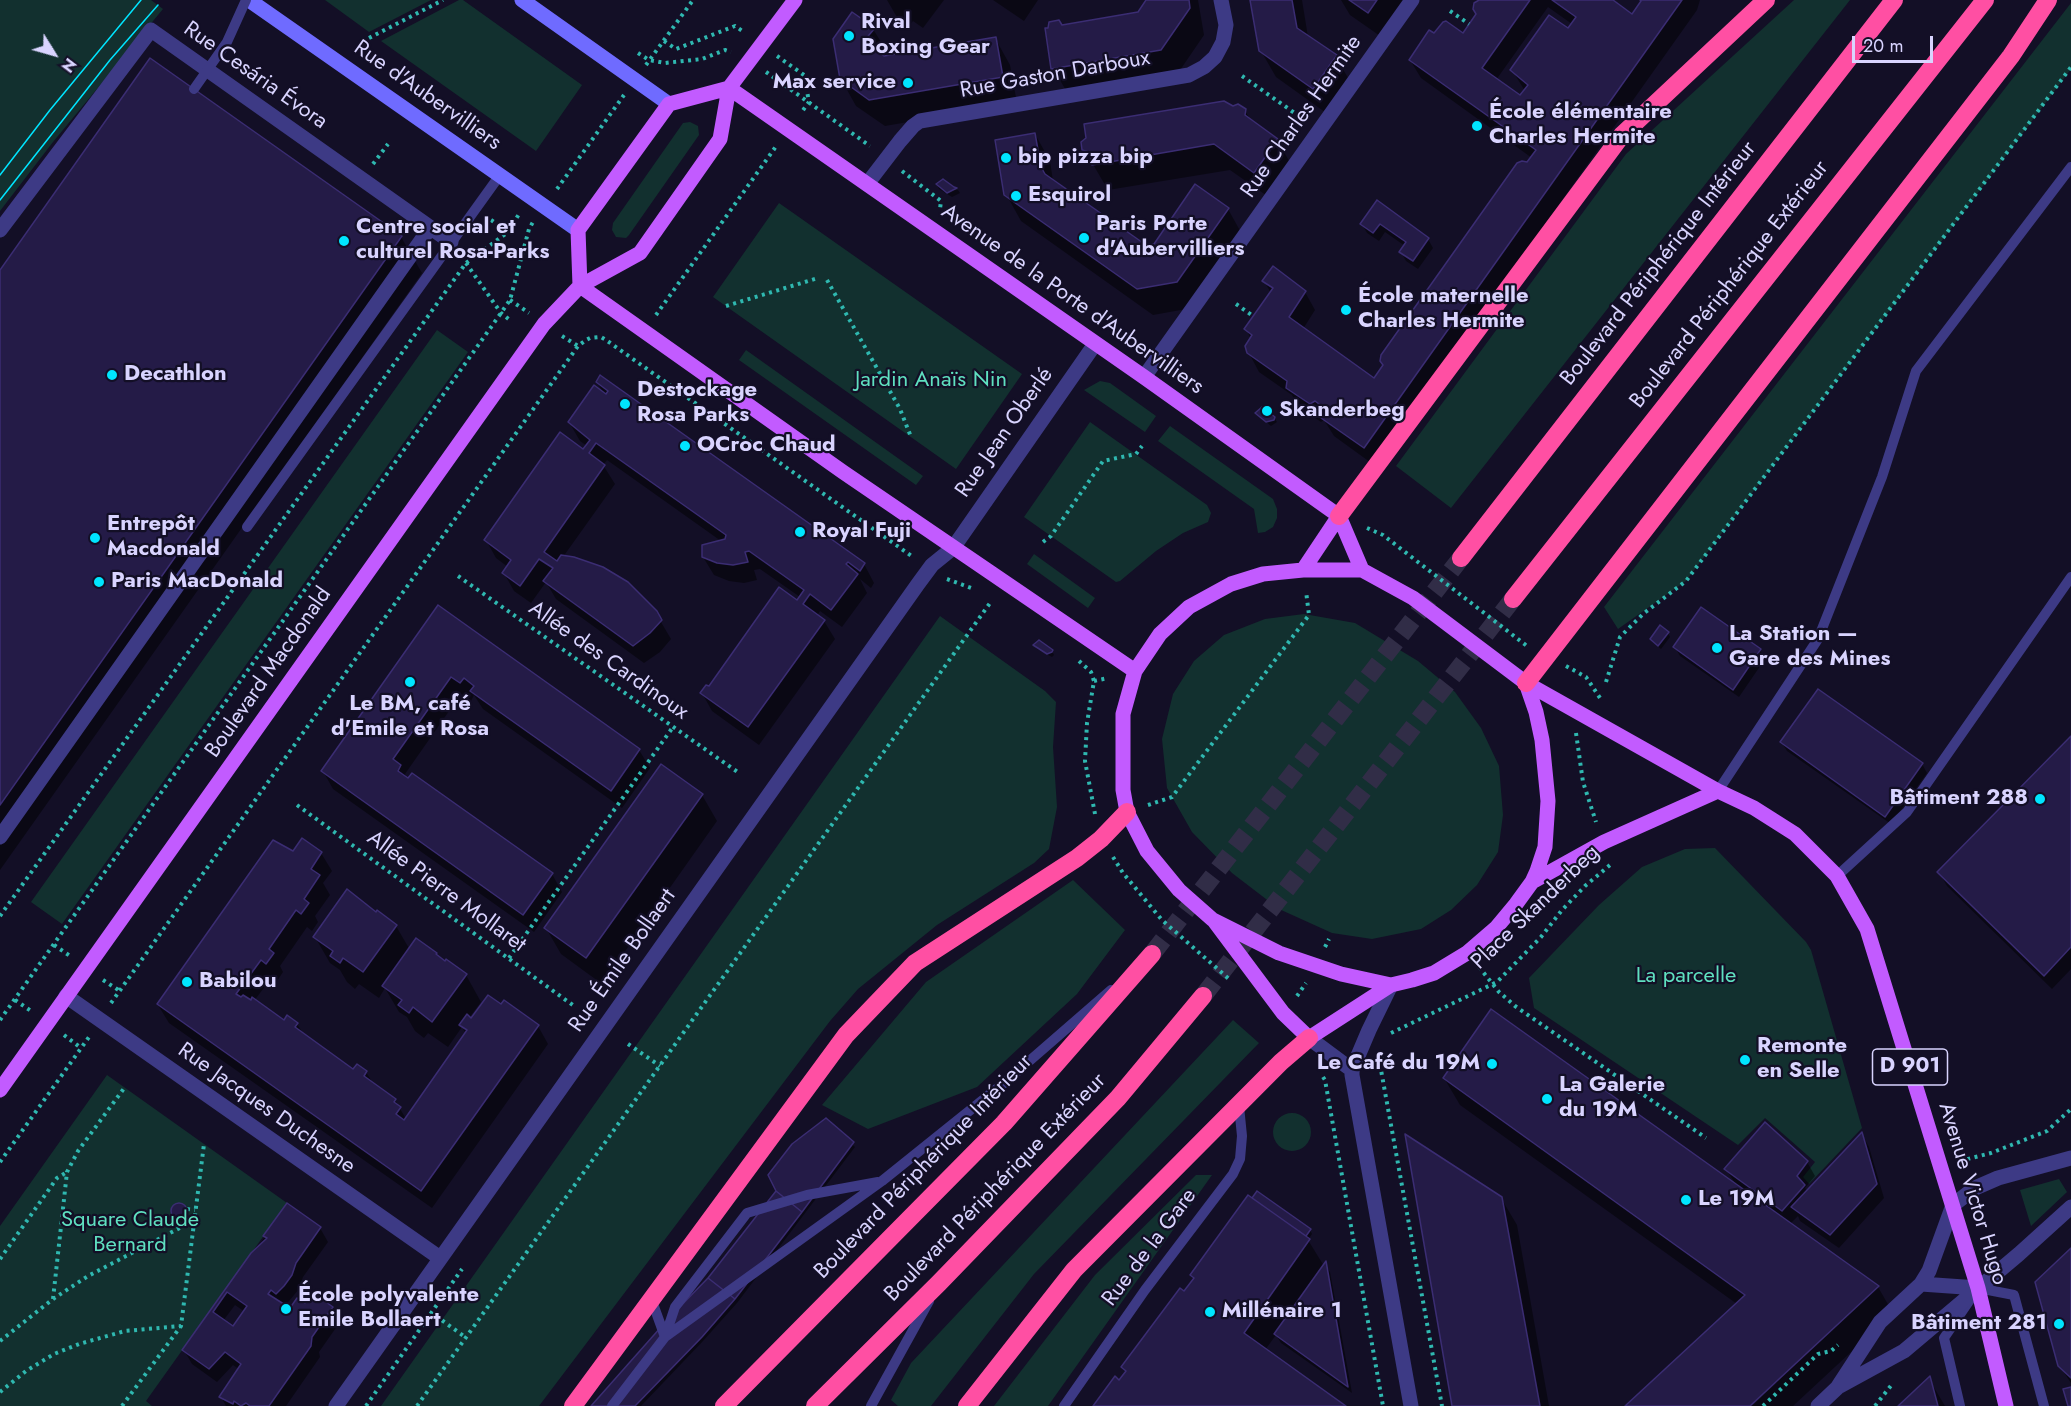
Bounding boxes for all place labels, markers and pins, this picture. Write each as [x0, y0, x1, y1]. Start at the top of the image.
place label: Rival Boxing Gear [861, 10, 990, 62]
marker: Rival Boxing Gear [842, 29, 856, 43]
place label: Max service [773, 70, 896, 96]
marker: Max service [901, 76, 915, 90]
place label: École élémentaire Charles Hermite [1489, 100, 1672, 152]
marker: École élémentaire Charles Hermite [1470, 119, 1484, 133]
place label: bip pizza bip [1018, 145, 1153, 171]
marker: bip pizza bip [999, 151, 1013, 165]
place label: Esquirol [1028, 183, 1111, 209]
marker: Esquirol [1009, 189, 1023, 203]
place label: Paris Porte d'Aubervilliers [1096, 212, 1245, 264]
place label: Centre social et culturel Rosa-Parks [356, 215, 550, 266]
marker: Paris Porte d'Aubervilliers [1077, 231, 1091, 245]
marker: Centre social et culturel Rosa-Parks [337, 234, 351, 248]
place label: École maternelle Charles Hermite [1358, 284, 1529, 336]
marker: École maternelle Charles Hermite [1339, 303, 1353, 317]
place label: Decathlon [124, 362, 227, 388]
marker: Decathlon [105, 368, 119, 382]
place label: Destockage Rosa Parks [637, 378, 757, 430]
marker: Destockage Rosa Parks [618, 397, 632, 411]
place label: Skanderbeg [1279, 398, 1405, 424]
marker: Skanderbeg [1260, 404, 1274, 418]
place label: OCroc Chaud [697, 433, 836, 459]
marker: OCroc Chaud [678, 439, 692, 453]
place label: Entrepôt Macdonald [107, 512, 220, 564]
place label: Royal Fuji [812, 519, 911, 545]
marker: Royal Fuji [793, 525, 807, 539]
marker: Entrepôt Macdonald [88, 531, 102, 545]
place label: Paris MacDonald [111, 569, 283, 595]
marker: Paris MacDonald [92, 575, 106, 589]
place label: La Station — Gare des Mines [1729, 622, 1890, 674]
marker: La Station — Gare des Mines [1710, 641, 1724, 655]
marker: Le BM, café d'Emile et Rosa [403, 675, 417, 689]
place label: Le BM, café d'Emile et Rosa [331, 692, 489, 744]
place label: Bâtiment 288 [1889, 786, 2028, 812]
marker: Bâtiment 288 [2033, 792, 2047, 806]
place label: Babilou [199, 969, 277, 995]
marker: Babilou [180, 975, 194, 989]
place label: Remonte en Selle [1757, 1034, 1847, 1086]
place label: Le Café du 19M [1317, 1051, 1480, 1077]
marker: Remonte en Selle [1738, 1053, 1752, 1067]
marker: Le Café du 19M [1485, 1057, 1499, 1071]
place label: La Galerie du 19M [1559, 1073, 1665, 1124]
marker: La Galerie du 19M [1540, 1092, 1554, 1106]
place label: Le 19M [1698, 1187, 1774, 1213]
marker: Le 19M [1679, 1193, 1693, 1207]
place label: École polyvalente Emile Bollaert [298, 1283, 479, 1334]
place label: Millénaire 1 [1222, 1299, 1342, 1325]
marker: École polyvalente Emile Bollaert [279, 1302, 293, 1316]
marker: Millénaire 1 [1203, 1305, 1217, 1319]
place label: Bâtiment 281 [1911, 1311, 2047, 1337]
marker: Bâtiment 281 [2052, 1317, 2066, 1331]

